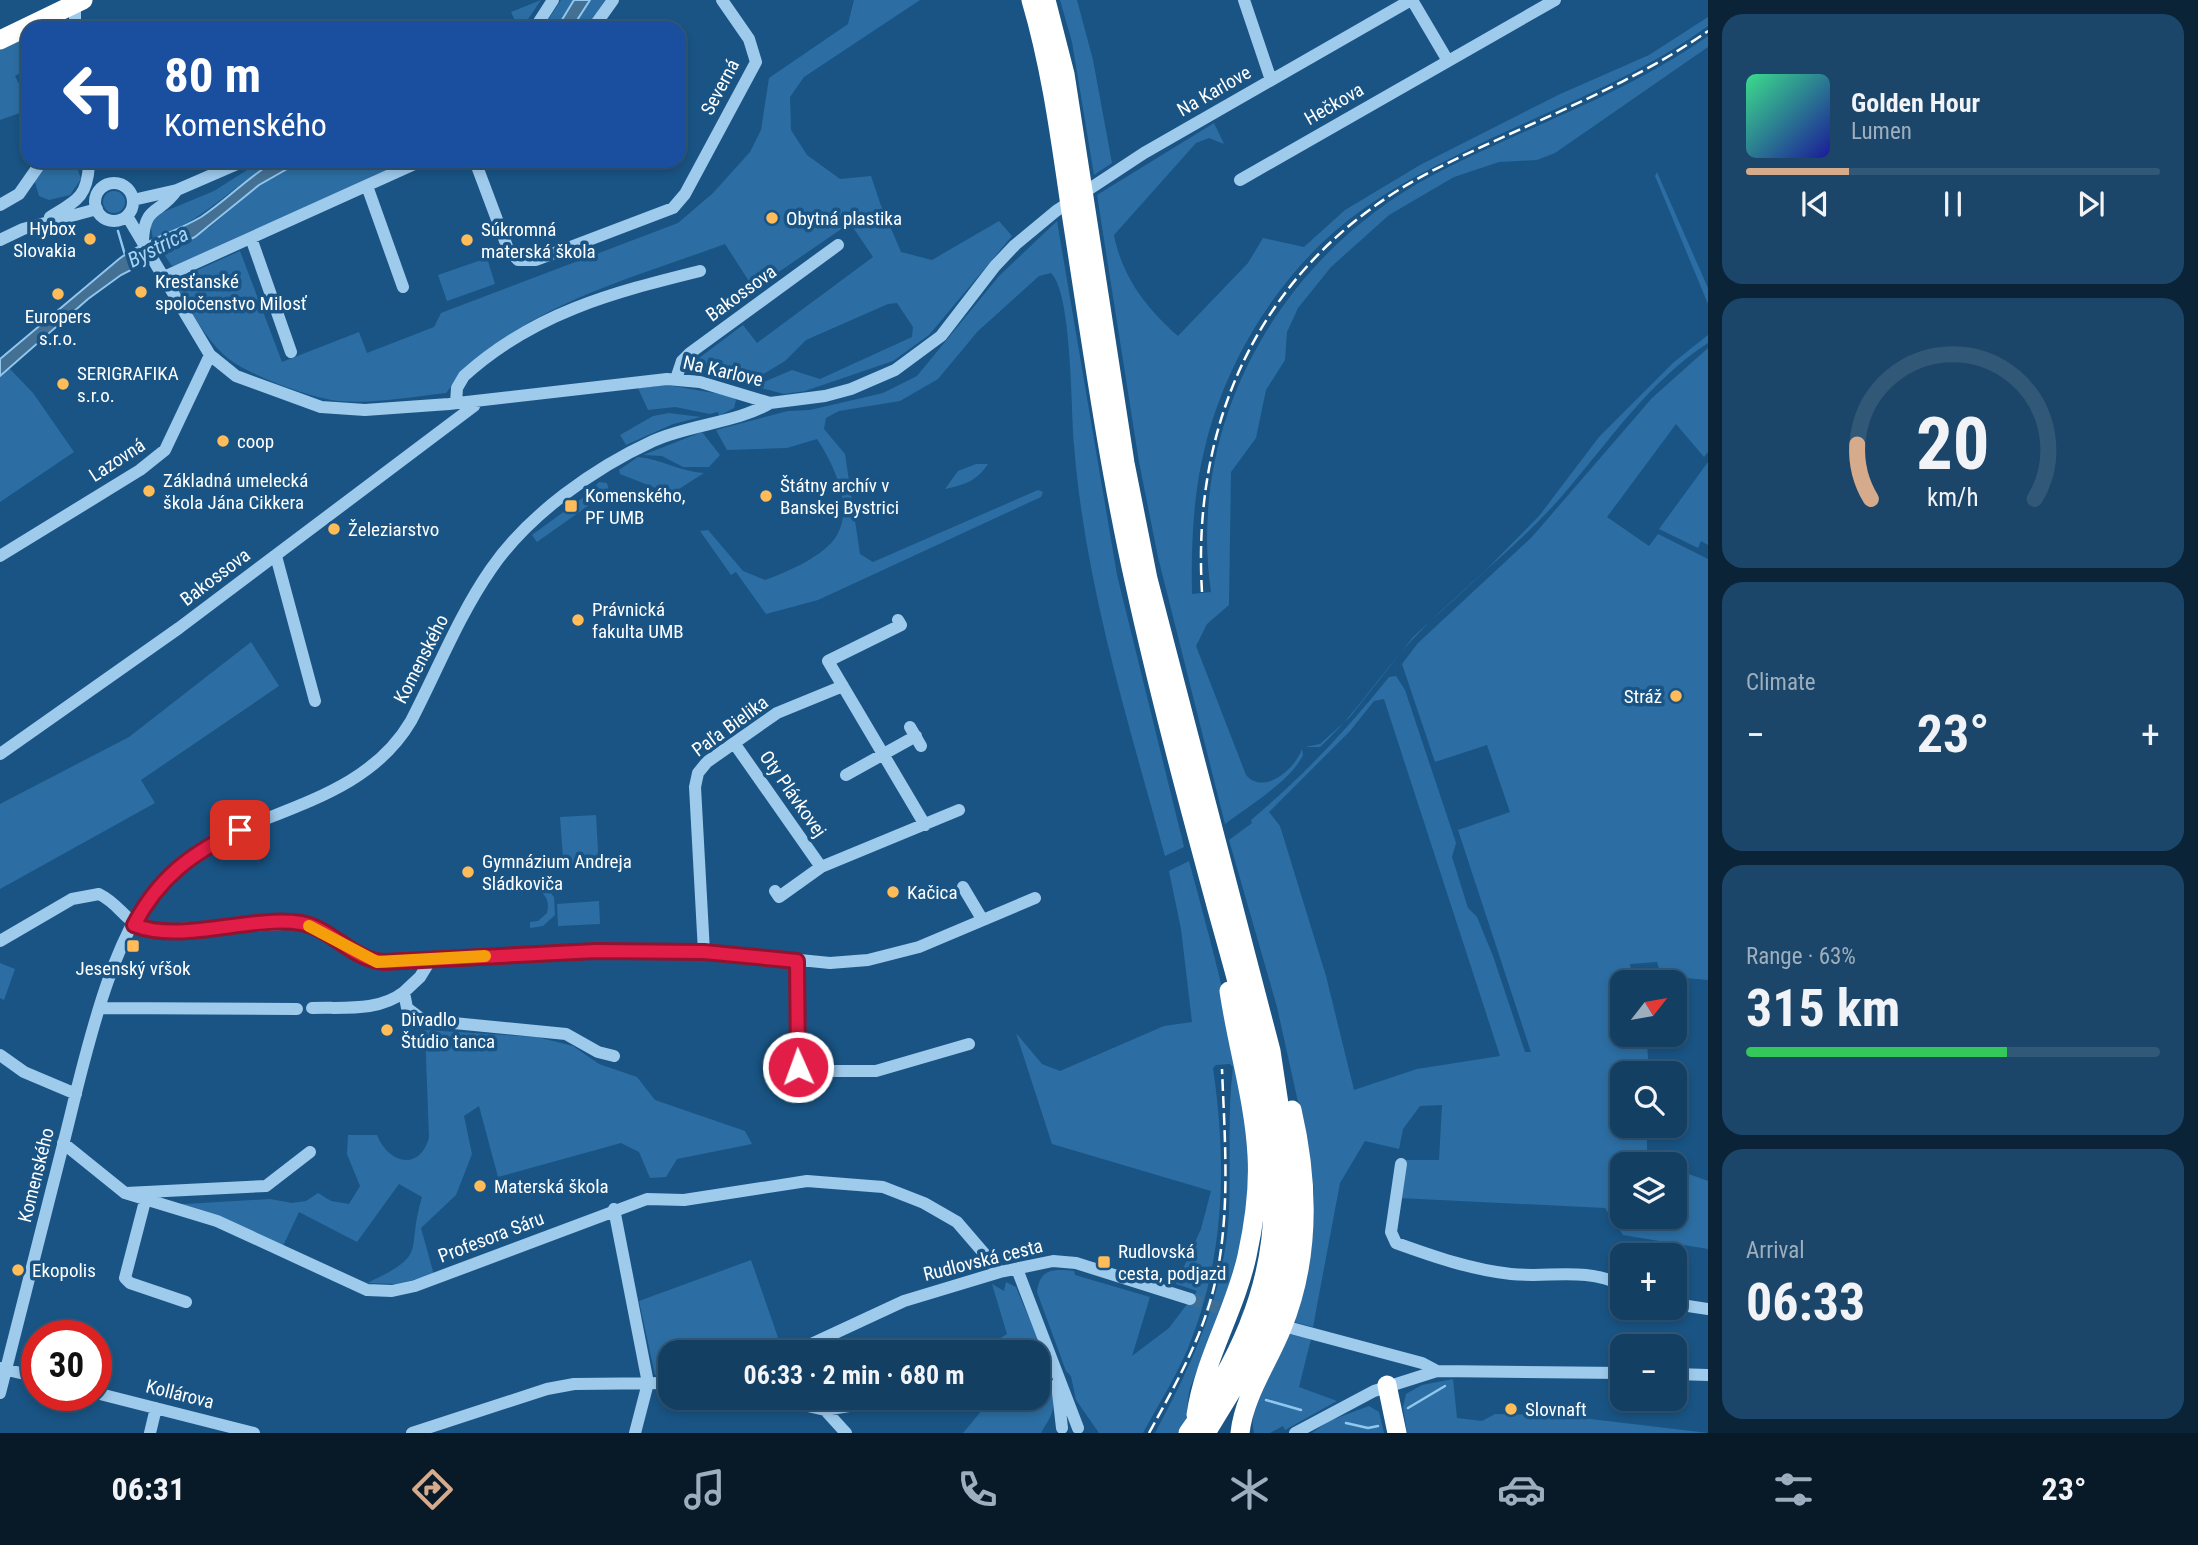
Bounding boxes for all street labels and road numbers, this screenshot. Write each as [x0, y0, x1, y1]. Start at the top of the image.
street label: Severná [696, 55, 744, 119]
street label: Na Karlove [1173, 61, 1255, 121]
street label: Hečkova [1300, 78, 1368, 130]
street label: Bakossova [701, 260, 781, 326]
street label: Na Karlove [681, 351, 765, 391]
street label: Lazovná [85, 433, 149, 487]
street label: Bakossova [176, 543, 254, 611]
street label: Komenského [389, 611, 453, 707]
street label: Paľa Bielika [687, 691, 773, 761]
street label: Oty Plávkovej [755, 746, 831, 842]
street label: Komenského [13, 1125, 59, 1225]
street label: Profesora Sáru [435, 1206, 547, 1268]
street label: Rudlovská cesta [921, 1234, 1045, 1286]
street label: Kollárova [143, 1374, 217, 1414]

